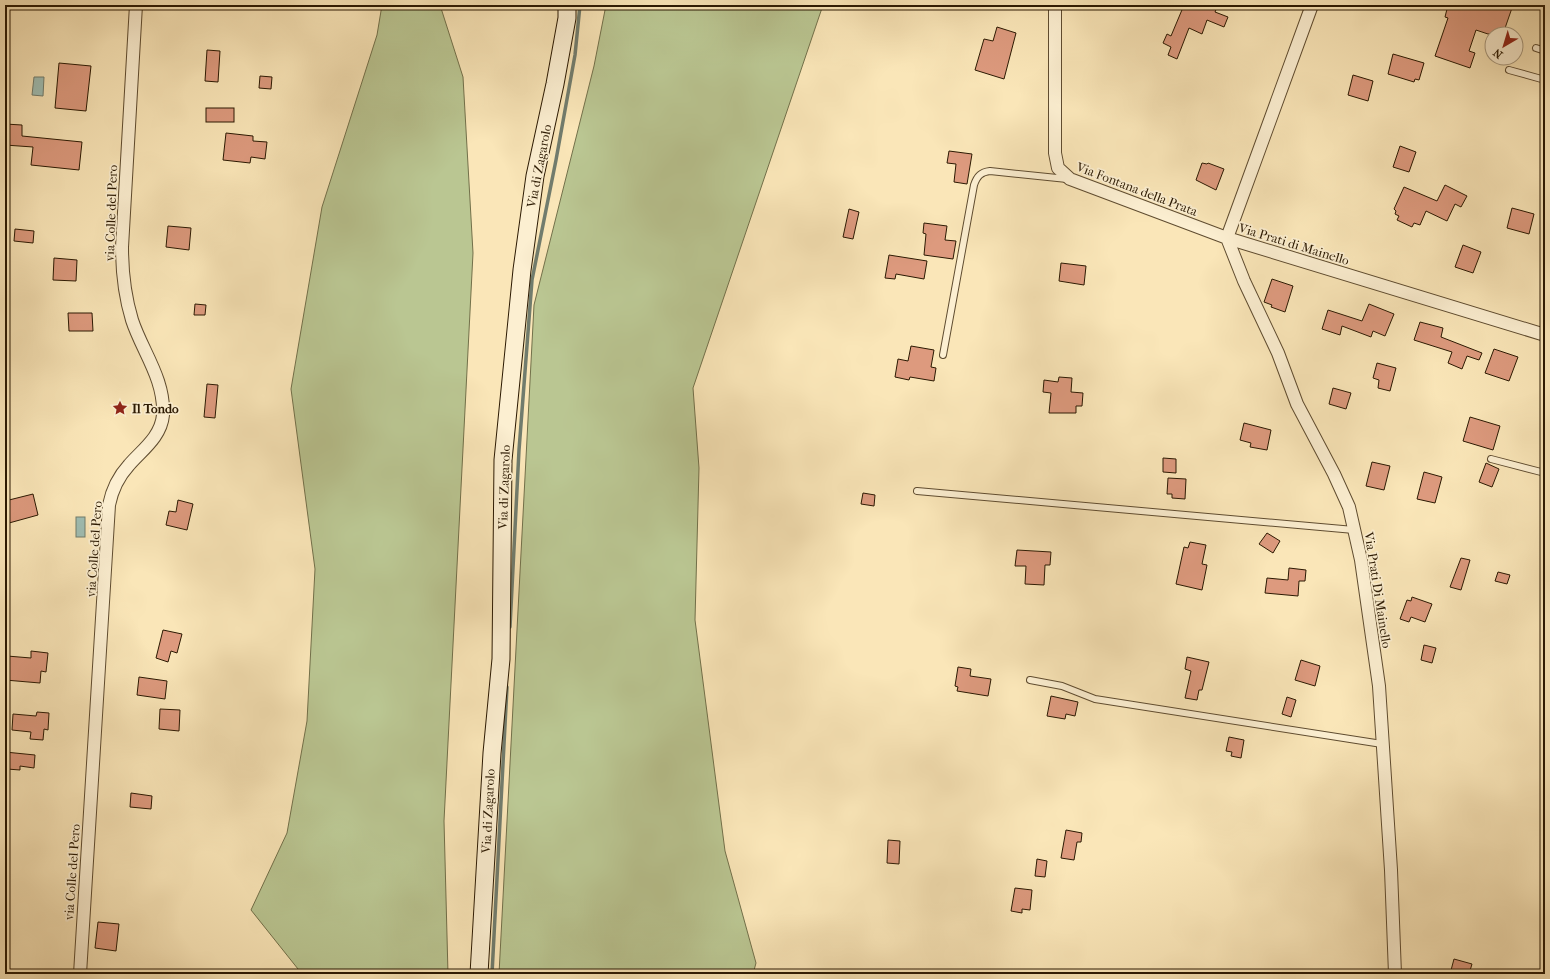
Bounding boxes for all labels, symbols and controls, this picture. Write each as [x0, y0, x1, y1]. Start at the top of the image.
north arrow [1484, 26, 1524, 66]
text: N [1490, 45, 1505, 61]
street label: Via di Zagarolo [523, 123, 555, 210]
street label: Via Fontana della Prata [1073, 159, 1201, 219]
street label: via Colle del Pero [102, 164, 120, 262]
street label: Via Prati di Mainello [1236, 220, 1351, 268]
place icon: Il Tondo [111, 399, 129, 417]
place label: Il Tondo [132, 401, 179, 416]
street label: Via di Zagarolo [495, 444, 513, 531]
street label: via Colle del Pero [83, 500, 105, 598]
street label: Via Prati Di Mainello [1361, 530, 1395, 650]
street label: Via di Zagarolo [478, 768, 498, 855]
street label: via Colle del Pero [61, 823, 83, 921]

